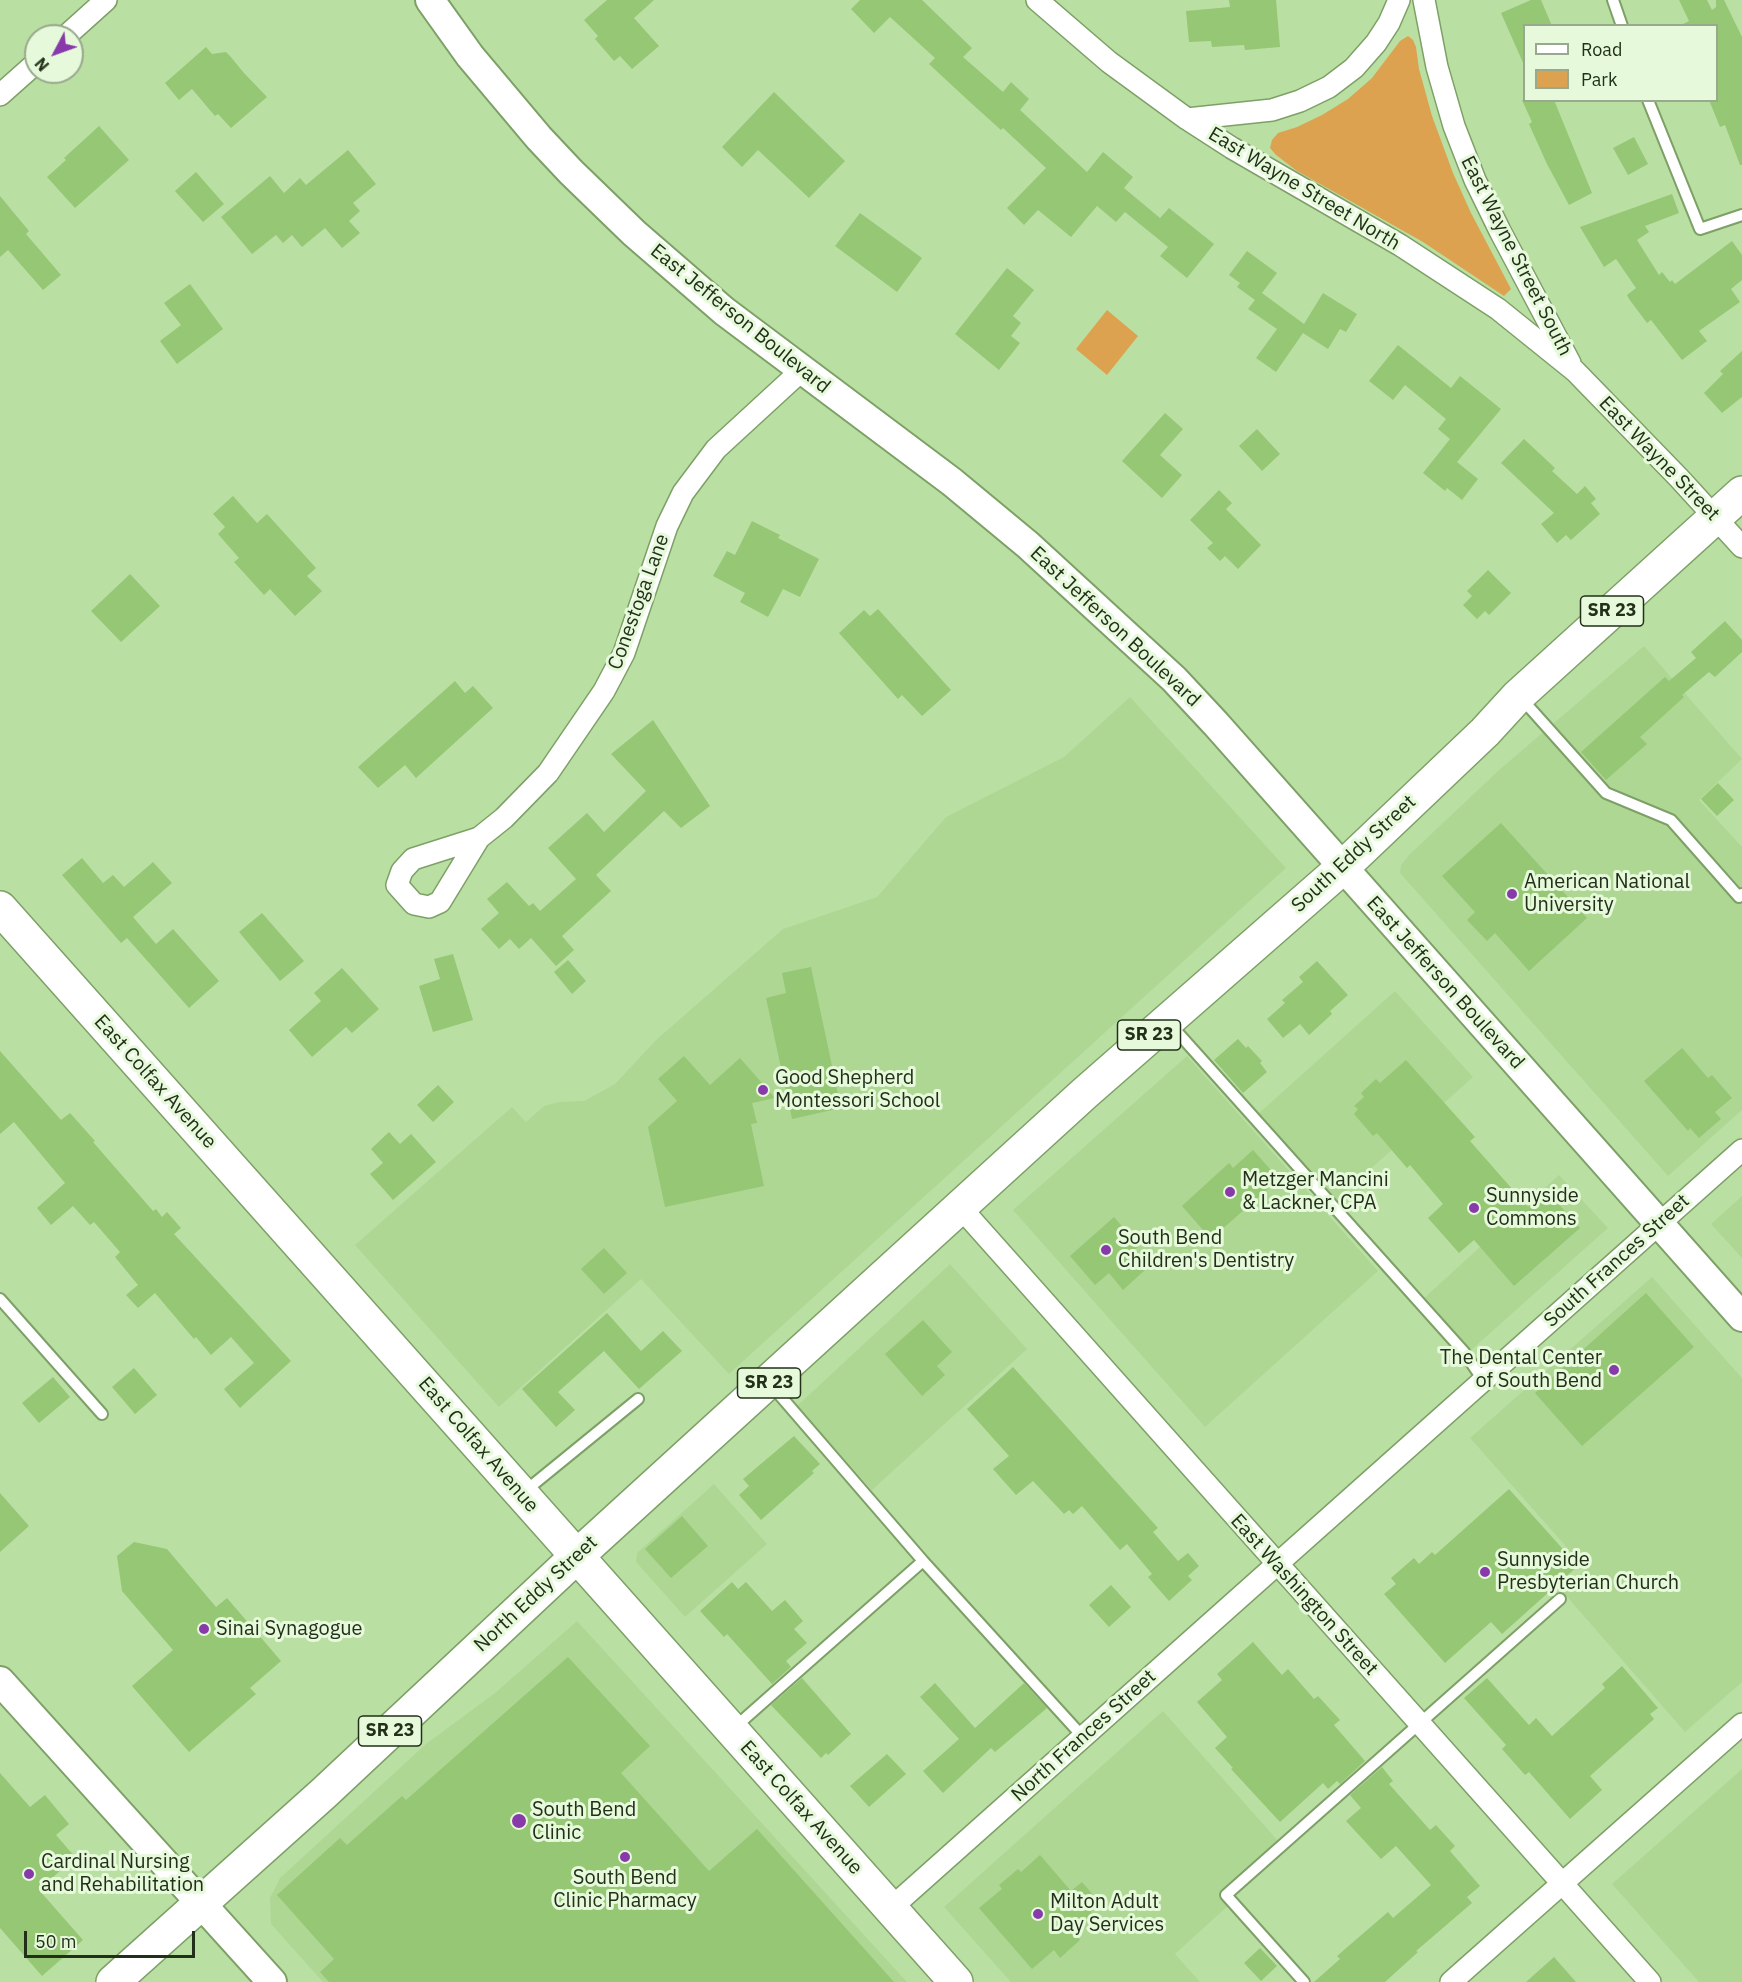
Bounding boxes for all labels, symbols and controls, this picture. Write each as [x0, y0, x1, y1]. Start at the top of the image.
north arrow [24, 24, 84, 84]
legend [1523, 24, 1718, 102]
text: Road [1581, 38, 1622, 61]
text: N [31, 54, 53, 75]
text: Park [1581, 68, 1617, 91]
street label: East Wayne Street North [1204, 122, 1404, 256]
street label: East Wayne Street South [1455, 152, 1577, 360]
street label: East Jefferson Boulevard [645, 239, 835, 399]
street label: East Wayne Street [1593, 392, 1725, 526]
street label: Conestoga Lane [603, 531, 675, 673]
street label: East Jefferson Boulevard [1025, 542, 1205, 712]
road number: SR 23 [1580, 596, 1644, 626]
street label: South Eddy Street [1287, 790, 1421, 918]
place label: American National University [1524, 870, 1690, 917]
marker: American National University [1505, 887, 1519, 901]
street label: East Jefferson Boulevard [1361, 892, 1529, 1074]
street label: East Colfax Avenue [89, 1010, 221, 1154]
road number: SR 23 [1118, 1020, 1180, 1050]
place label: Good Shepherd Montessori School [775, 1066, 940, 1113]
marker: Good Shepherd Montessori School [756, 1083, 770, 1097]
place label: Metzger Mancini & Lackner, CPA [1242, 1168, 1389, 1215]
place label: Sunnyside Commons [1486, 1184, 1579, 1231]
marker: Metzger Mancini & Lackner, CPA [1223, 1185, 1237, 1199]
street label: South Frances Street [1539, 1189, 1695, 1333]
marker: Sunnyside Commons [1467, 1201, 1481, 1215]
place label: South Bend Children's Dentistry [1118, 1226, 1294, 1273]
marker: South Bend Children's Dentistry [1099, 1243, 1113, 1257]
place label: The Dental Center of South Bend [1440, 1346, 1602, 1393]
marker: The Dental Center of South Bend [1607, 1363, 1621, 1377]
road number: SR 23 [738, 1368, 800, 1398]
street label: East Colfax Avenue [413, 1372, 543, 1518]
street label: East Washington Street [1225, 1509, 1383, 1681]
street label: North Eddy Street [469, 1531, 603, 1657]
place label: Sunnyside Presbyterian Church [1497, 1548, 1679, 1595]
marker: Sunnyside Presbyterian Church [1478, 1565, 1492, 1579]
place label: Sinai Synagogue [216, 1617, 362, 1641]
marker: Sinai Synagogue [197, 1622, 211, 1636]
street label: North Frances Street [1007, 1665, 1161, 1807]
road number: SR 23 [358, 1716, 422, 1746]
street label: East Colfax Avenue [735, 1736, 867, 1880]
place label: South Bend Clinic [532, 1798, 636, 1845]
marker: South Bend Clinic [510, 1812, 528, 1830]
place label: Cardinal Nursing and Rehabilitation [41, 1850, 204, 1897]
marker: South Bend Clinic Pharmacy [618, 1850, 632, 1864]
place label: South Bend Clinic Pharmacy [553, 1866, 697, 1913]
marker: Cardinal Nursing and Rehabilitation [22, 1867, 36, 1881]
place label: Milton Adult Day Services [1050, 1890, 1164, 1937]
marker: Milton Adult Day Services [1031, 1907, 1045, 1921]
scale bar [27, 1919, 198, 1957]
text: 50 m [35, 1930, 77, 1953]

